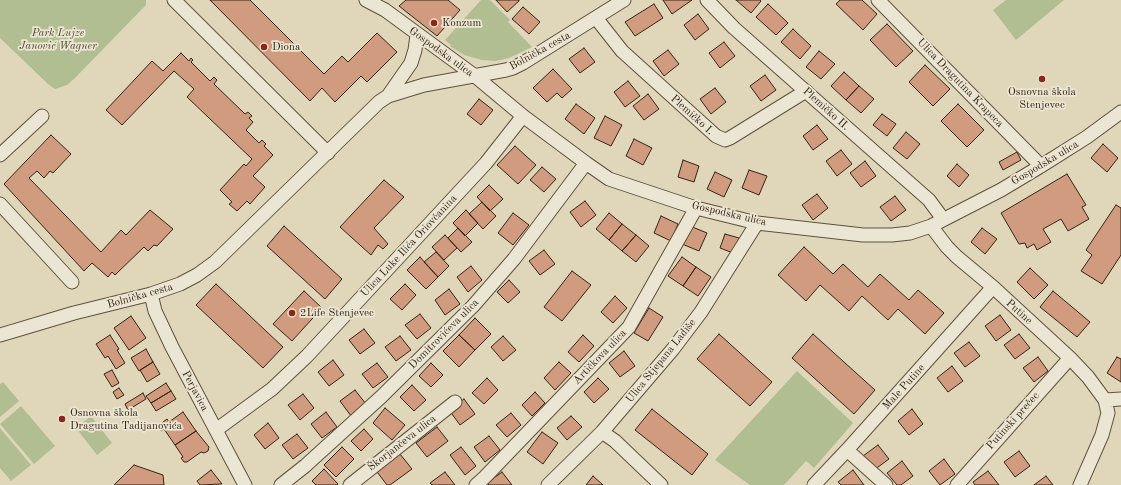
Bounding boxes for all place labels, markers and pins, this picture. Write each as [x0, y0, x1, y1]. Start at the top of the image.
place label: Konzum [442, 16, 481, 30]
marker: Konzum [429, 18, 439, 28]
place label: Diona [272, 40, 300, 54]
marker: Diona [259, 42, 269, 52]
marker: Osnovna škola Stenjevec [1037, 74, 1047, 84]
place label: Osnovna škola Stenjevec [1008, 85, 1076, 111]
place label: 2Life Stenjevec [300, 306, 374, 320]
marker: 2Life Stenjevec [287, 308, 297, 318]
place label: Osnovna škola Dragutina Tadijanovića [70, 406, 182, 432]
marker: Osnovna škola Dragutina Tadijanovića [57, 414, 67, 424]

